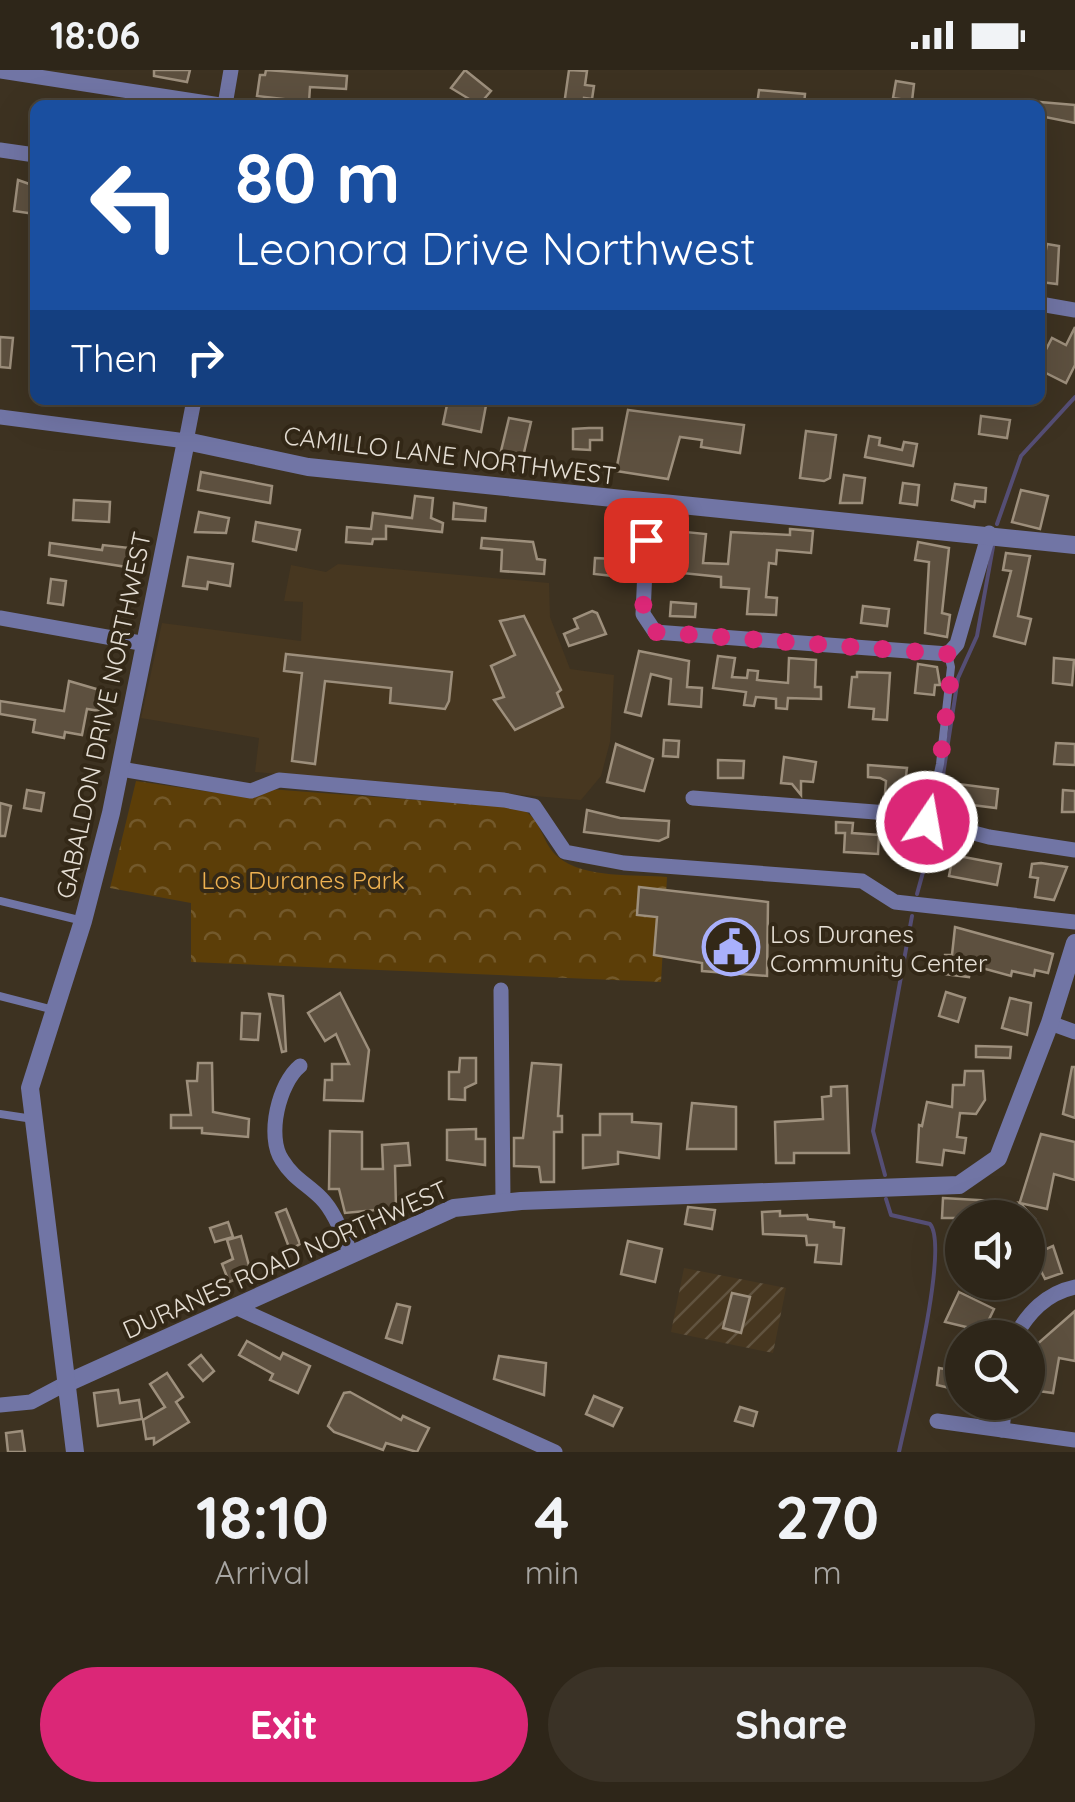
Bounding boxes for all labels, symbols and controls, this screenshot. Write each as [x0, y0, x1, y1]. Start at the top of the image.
text: 18:06 [50, 11, 140, 59]
text: 80 m [235, 133, 400, 221]
icon: left [70, 140, 200, 270]
text: Leonora Drive Northwest [235, 220, 755, 276]
icon: right [178, 330, 233, 385]
text: Then [70, 334, 158, 382]
street label: CAMILLO LANE NORTHWEST [282, 419, 618, 491]
pin [604, 498, 689, 583]
icon: arrive [619, 513, 674, 568]
street label: GABALDON DRIVE NORTHWEST [49, 529, 157, 901]
position arrow [875, 770, 979, 874]
park label: Los Duranes Park [201, 864, 405, 895]
public building icon: Los Duranes Community Center [701, 917, 761, 977]
place label: Los Duranes Community Center [770, 918, 988, 978]
street label: DURANES ROAD NORTHWEST [118, 1173, 452, 1345]
map controls [945, 1200, 1045, 1420]
button: sound [945, 1200, 1045, 1300]
button: search [945, 1320, 1045, 1420]
text: 18:10 [196, 1479, 329, 1554]
text: 4 [534, 1479, 570, 1554]
text: 270 [775, 1479, 879, 1554]
text: Arrival [214, 1552, 310, 1592]
text: min [525, 1552, 579, 1592]
text: m [812, 1552, 842, 1592]
button: Exit [40, 1667, 528, 1782]
button: Share [548, 1667, 1035, 1782]

